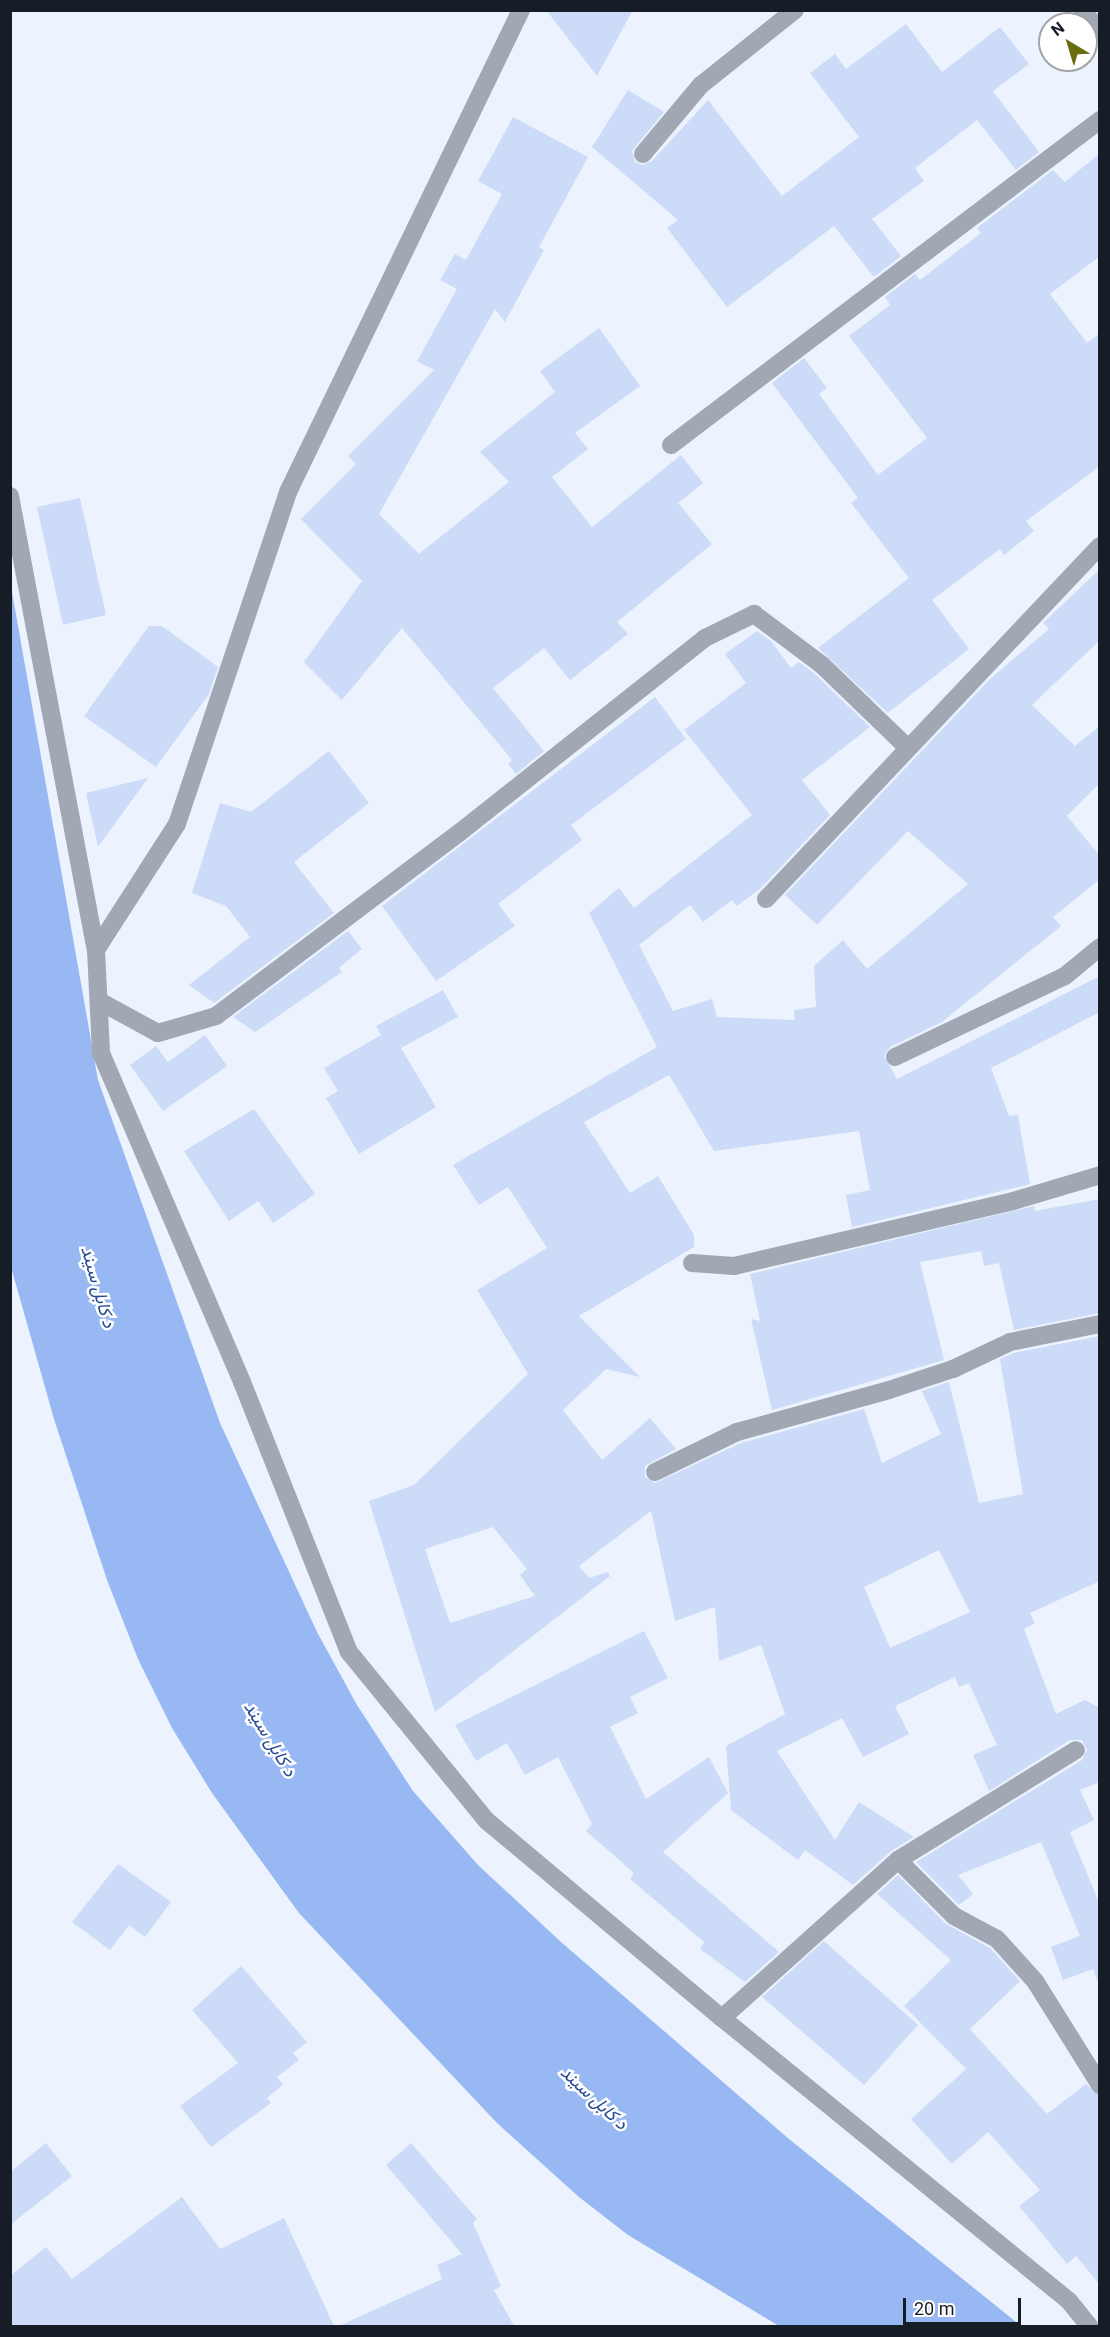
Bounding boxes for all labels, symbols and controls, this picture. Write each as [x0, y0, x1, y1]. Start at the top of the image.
north arrow [1038, 12, 1098, 72]
text: N [1048, 18, 1068, 40]
water label: د کابل سيند [76, 1244, 120, 1330]
water label: د کابل سيند [239, 1697, 301, 1781]
water label: د کابل سيند [556, 2061, 632, 2135]
scale bar [906, 2286, 1024, 2324]
text: 20 m [914, 2298, 954, 2319]

